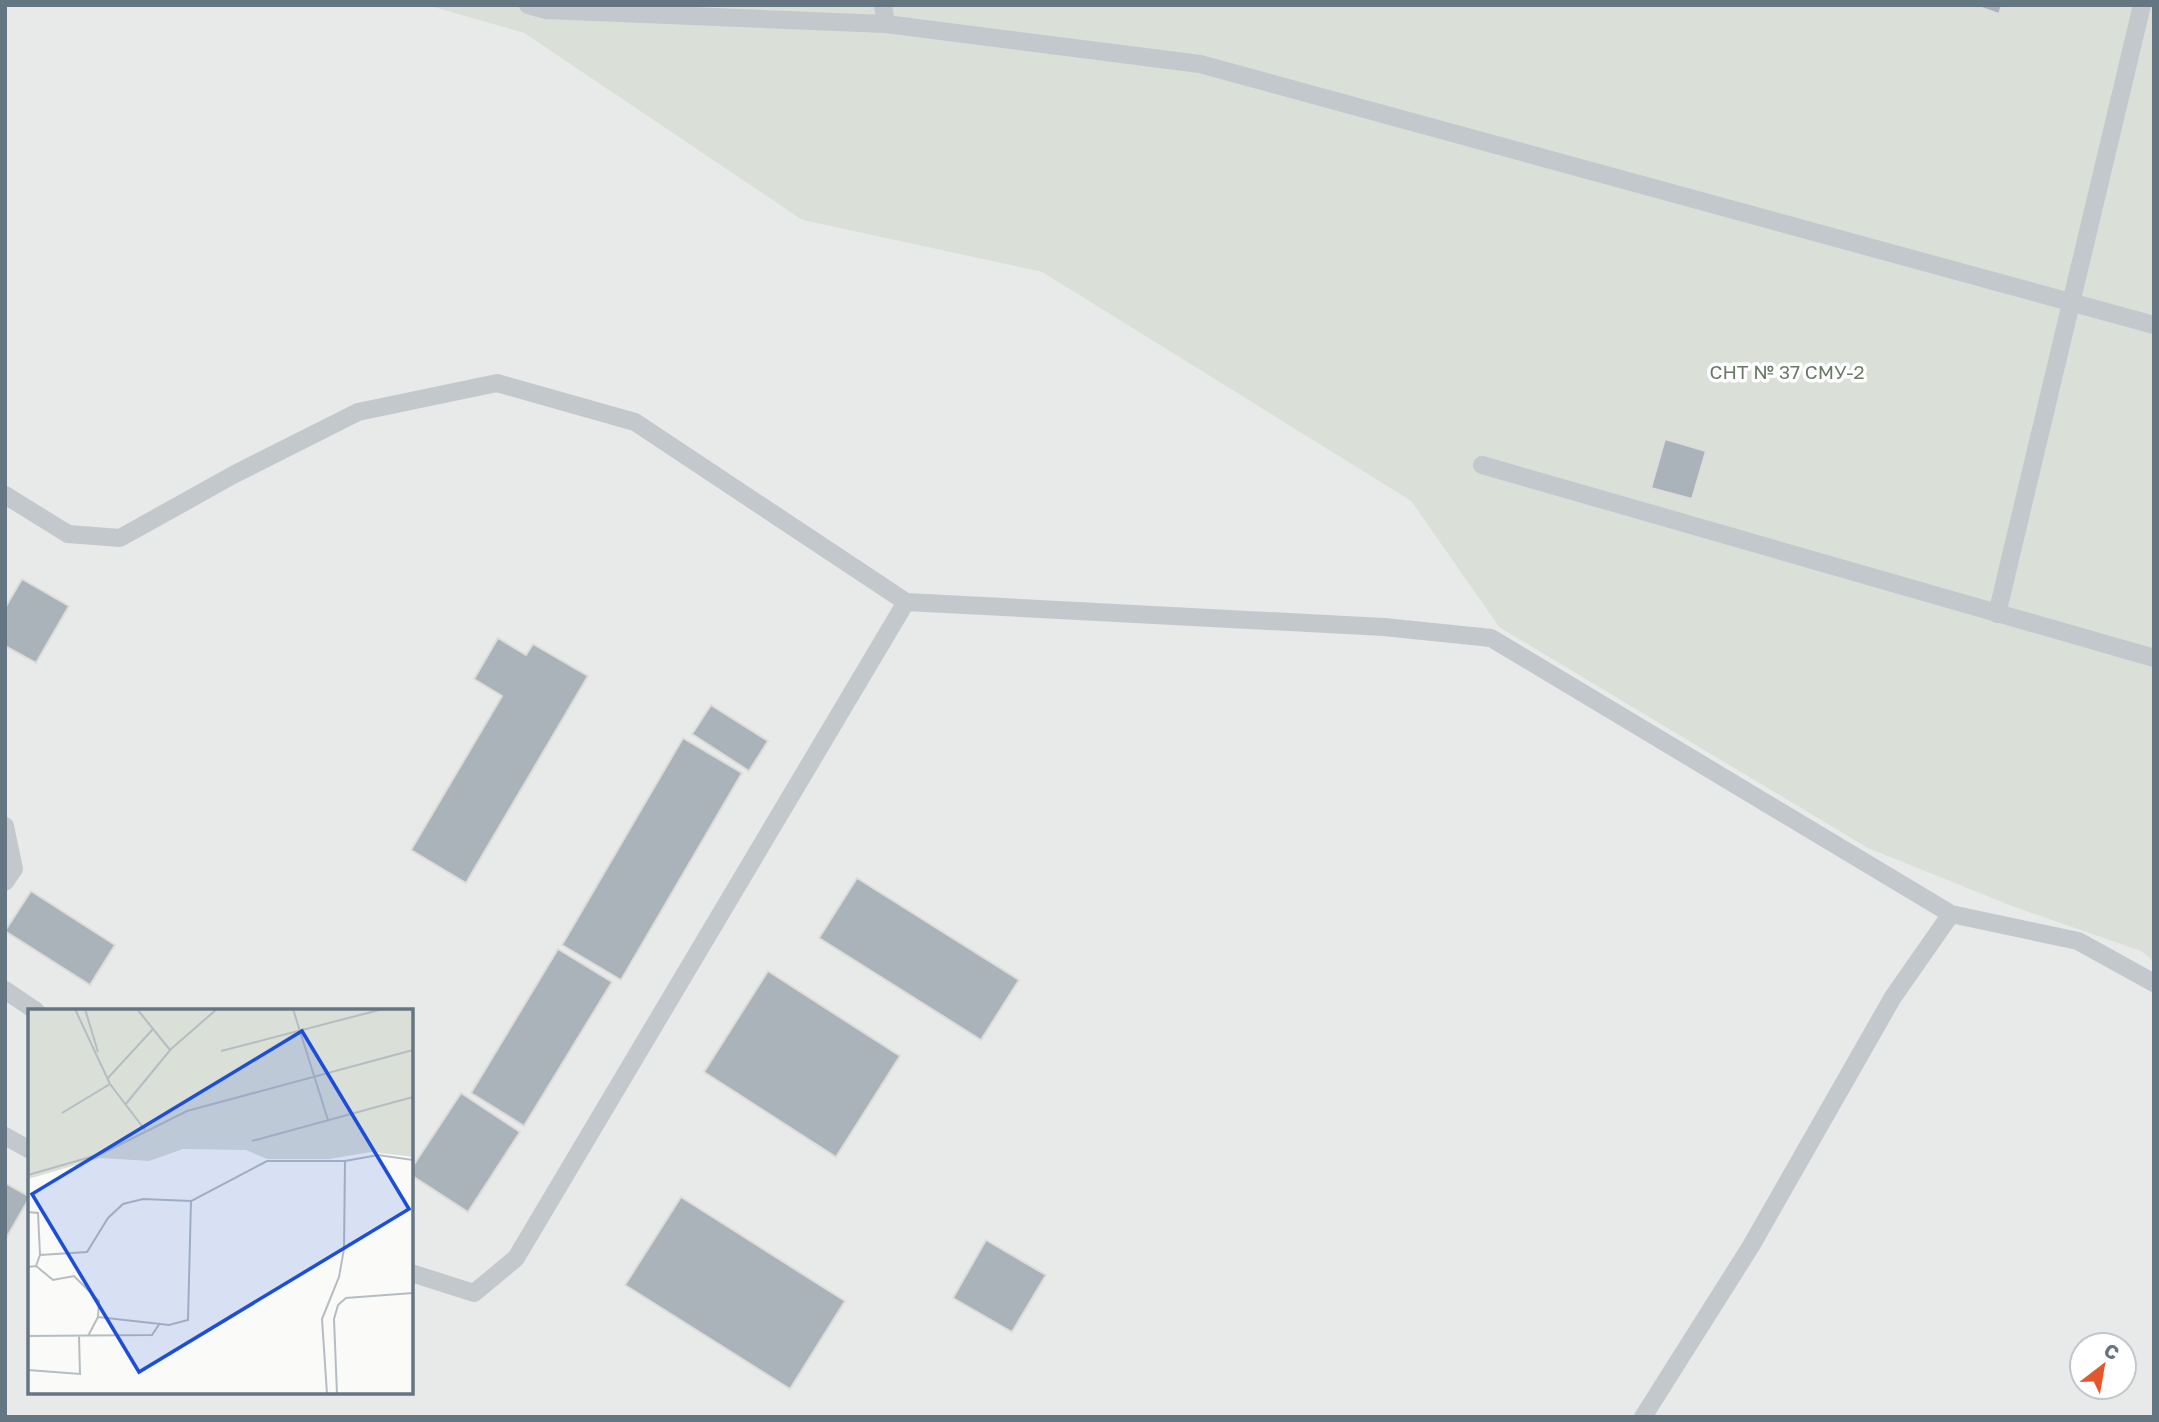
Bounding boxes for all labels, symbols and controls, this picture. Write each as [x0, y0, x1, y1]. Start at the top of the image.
park label: СНТ № 37 СМУ-2 [1709, 360, 1865, 383]
inset map [28, 1009, 413, 1394]
north arrow [2068, 1331, 2138, 1401]
text: С [2100, 1338, 2124, 1364]

